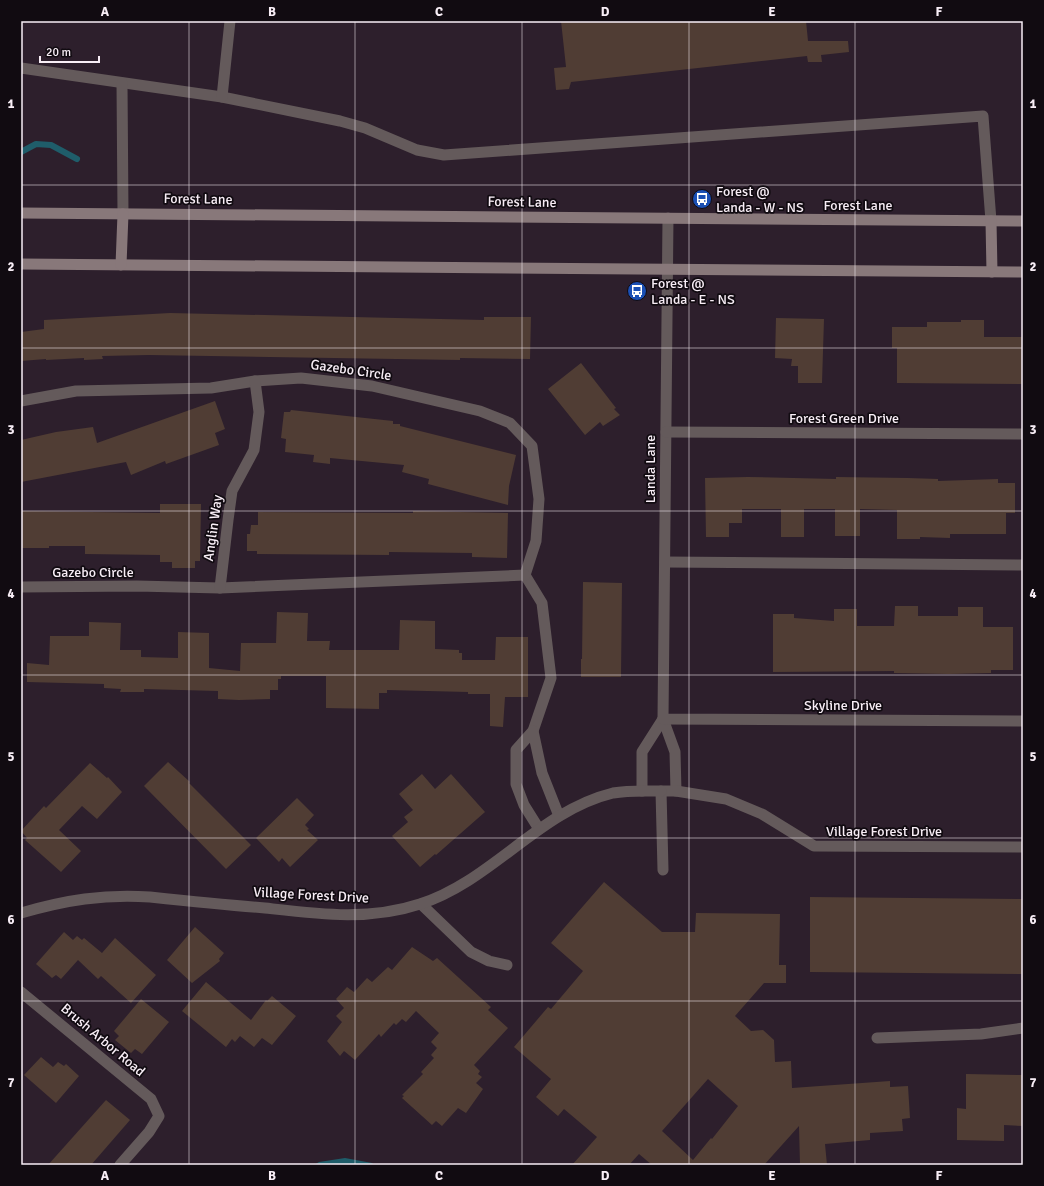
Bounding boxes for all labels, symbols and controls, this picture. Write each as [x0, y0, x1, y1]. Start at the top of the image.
text: A [101, 4, 110, 20]
text: B [268, 4, 276, 20]
text: C [435, 4, 443, 20]
text: D [601, 4, 610, 20]
text: E [768, 4, 776, 20]
text: F [936, 4, 943, 20]
scale bar [40, 38, 99, 64]
text: 20 m [46, 45, 71, 60]
text: 1 [7, 96, 15, 112]
text: 1 [1029, 96, 1037, 112]
place label: Forest @ Landa - W - NS [716, 183, 804, 216]
bus stop icon: Forest @ Landa - W - NS [691, 188, 713, 210]
street label: Forest Lane [163, 190, 233, 208]
street label: Forest Lane [487, 193, 557, 211]
street label: Forest Lane [823, 197, 893, 214]
text: 2 [7, 259, 15, 275]
text: 2 [1029, 259, 1037, 275]
place label: Forest @ Landa - E - NS [651, 275, 735, 308]
bus stop icon: Forest @ Landa - E - NS [626, 280, 648, 302]
street label: Gazebo Circle [309, 356, 393, 384]
street label: Forest Green Drive [789, 410, 899, 427]
text: 3 [7, 422, 15, 438]
text: 3 [1029, 422, 1037, 438]
street label: Landa Lane [642, 435, 659, 503]
street label: Anglin Way [200, 493, 226, 562]
street label: Gazebo Circle [52, 564, 134, 581]
text: 4 [7, 586, 15, 602]
text: 4 [1029, 586, 1037, 602]
street label: Skyline Drive [804, 697, 882, 714]
text: 5 [7, 749, 15, 765]
text: 5 [1029, 749, 1037, 765]
street label: Village Forest Drive [826, 823, 942, 840]
street label: Village Forest Drive [253, 883, 369, 907]
text: 6 [7, 912, 15, 928]
text: 6 [1029, 912, 1037, 928]
street label: Brush Arbor Road [58, 1000, 148, 1080]
text: 7 [7, 1075, 15, 1091]
text: 7 [1029, 1075, 1037, 1091]
text: A [101, 1168, 110, 1184]
text: B [268, 1168, 276, 1184]
text: C [435, 1168, 443, 1184]
text: D [601, 1168, 610, 1184]
text: E [768, 1168, 776, 1184]
text: F [936, 1168, 943, 1184]

